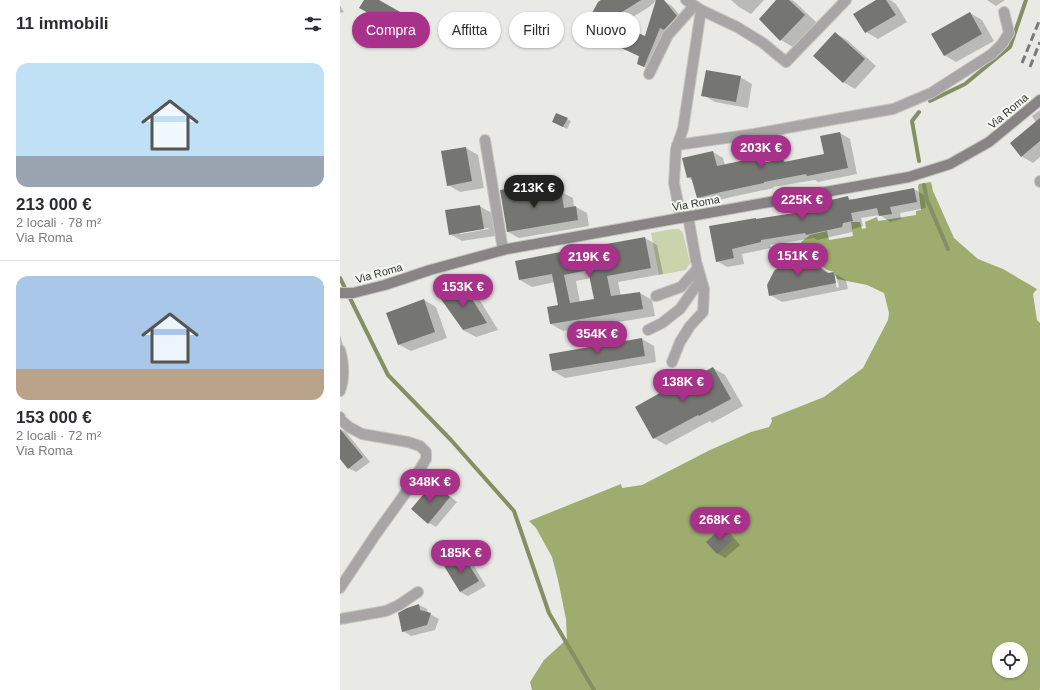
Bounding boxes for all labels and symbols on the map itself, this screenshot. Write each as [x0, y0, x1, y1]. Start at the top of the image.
street label: Via Roma [986, 90, 1031, 131]
pin: 203K € [728, 135, 794, 169]
pin: 213K € [501, 175, 567, 209]
pin: 225K € [769, 187, 835, 221]
street label: Via Roma [671, 193, 722, 213]
pin: 151K € [765, 243, 831, 277]
pin: 219K € [556, 244, 622, 278]
street label: Via Roma [354, 260, 405, 285]
pin: 153K € [430, 274, 496, 308]
pin: 354K € [564, 321, 630, 355]
pin: 138K € [650, 369, 716, 403]
pin: 348K € [397, 469, 463, 503]
pin: 268K € [687, 507, 753, 541]
pin: 185K € [428, 540, 494, 574]

